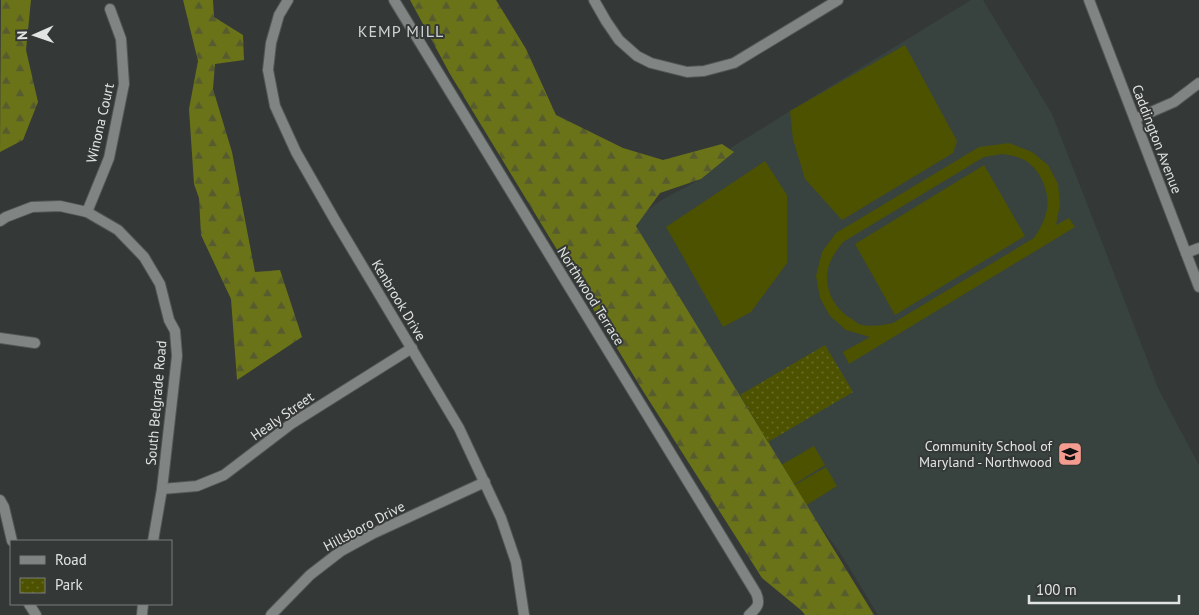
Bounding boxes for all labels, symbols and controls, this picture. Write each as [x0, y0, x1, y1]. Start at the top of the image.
north arrow [10, 10, 60, 60]
district label: KEMP MILL [358, 21, 444, 41]
text: N [13, 31, 31, 40]
street label: Winona Court [82, 81, 118, 165]
street label: Caddington Avenue [1128, 82, 1186, 196]
street label: Northwood Terrace [553, 243, 629, 349]
street label: Kenbrook Drive [368, 256, 430, 344]
street label: South Belgrade Road [142, 340, 170, 466]
street label: Healy Street [247, 388, 317, 444]
place label: Community School of Maryland - Northwood [919, 437, 1053, 471]
school or university icon: Community School of Maryland - Northwood [1057, 441, 1083, 467]
street label: Hillsboro Drive [320, 497, 408, 555]
legend [10, 540, 172, 605]
text: Road [55, 550, 87, 569]
scale bar [1029, 572, 1179, 604]
text: Park [55, 575, 83, 594]
text: 100 m [1036, 580, 1077, 599]

